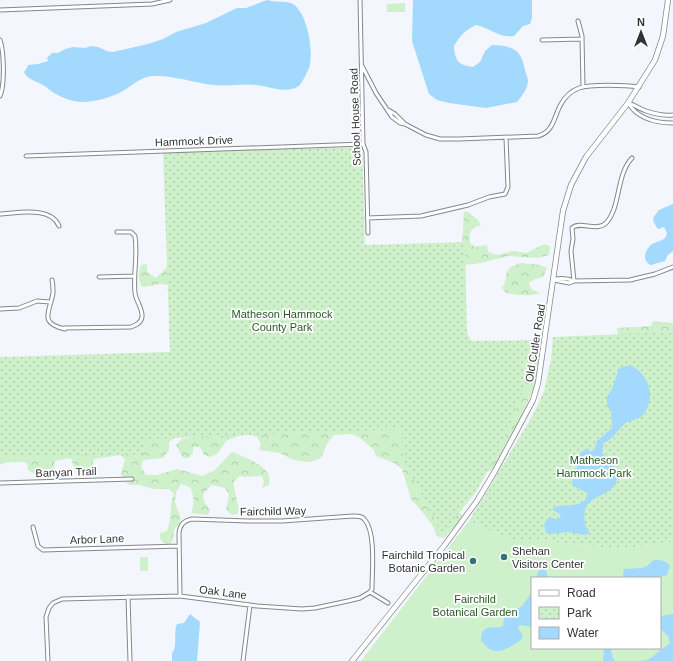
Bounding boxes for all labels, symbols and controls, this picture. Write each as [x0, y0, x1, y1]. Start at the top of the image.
north arrow [621, 12, 661, 52]
text: N [637, 16, 645, 28]
street label: School House Road [347, 68, 363, 166]
street label: Hammock Drive [155, 134, 233, 148]
street label: Old Cutler Road [523, 303, 547, 383]
park label: Matheson Hammock County Park [232, 308, 333, 333]
park label: Matheson Hammock Park [556, 454, 632, 479]
street label: Banyan Trail [35, 465, 97, 479]
street label: Fairchild Way [240, 504, 307, 518]
street label: Arbor Lane [70, 532, 124, 546]
place label: Shehan Visitors Center [512, 545, 584, 570]
place label: Fairchild Tropical Botanic Garden [382, 549, 465, 574]
marker: Shehan Visitors Center [499, 552, 509, 562]
marker: Fairchild Tropical Botanic Garden [468, 556, 478, 566]
legend [531, 577, 661, 649]
street label: Oak Lane [199, 583, 247, 601]
text: Road [567, 586, 596, 600]
park label: Fairchild Botanical Garden [433, 593, 518, 618]
text: Park [567, 606, 593, 620]
text: Water [567, 626, 599, 640]

